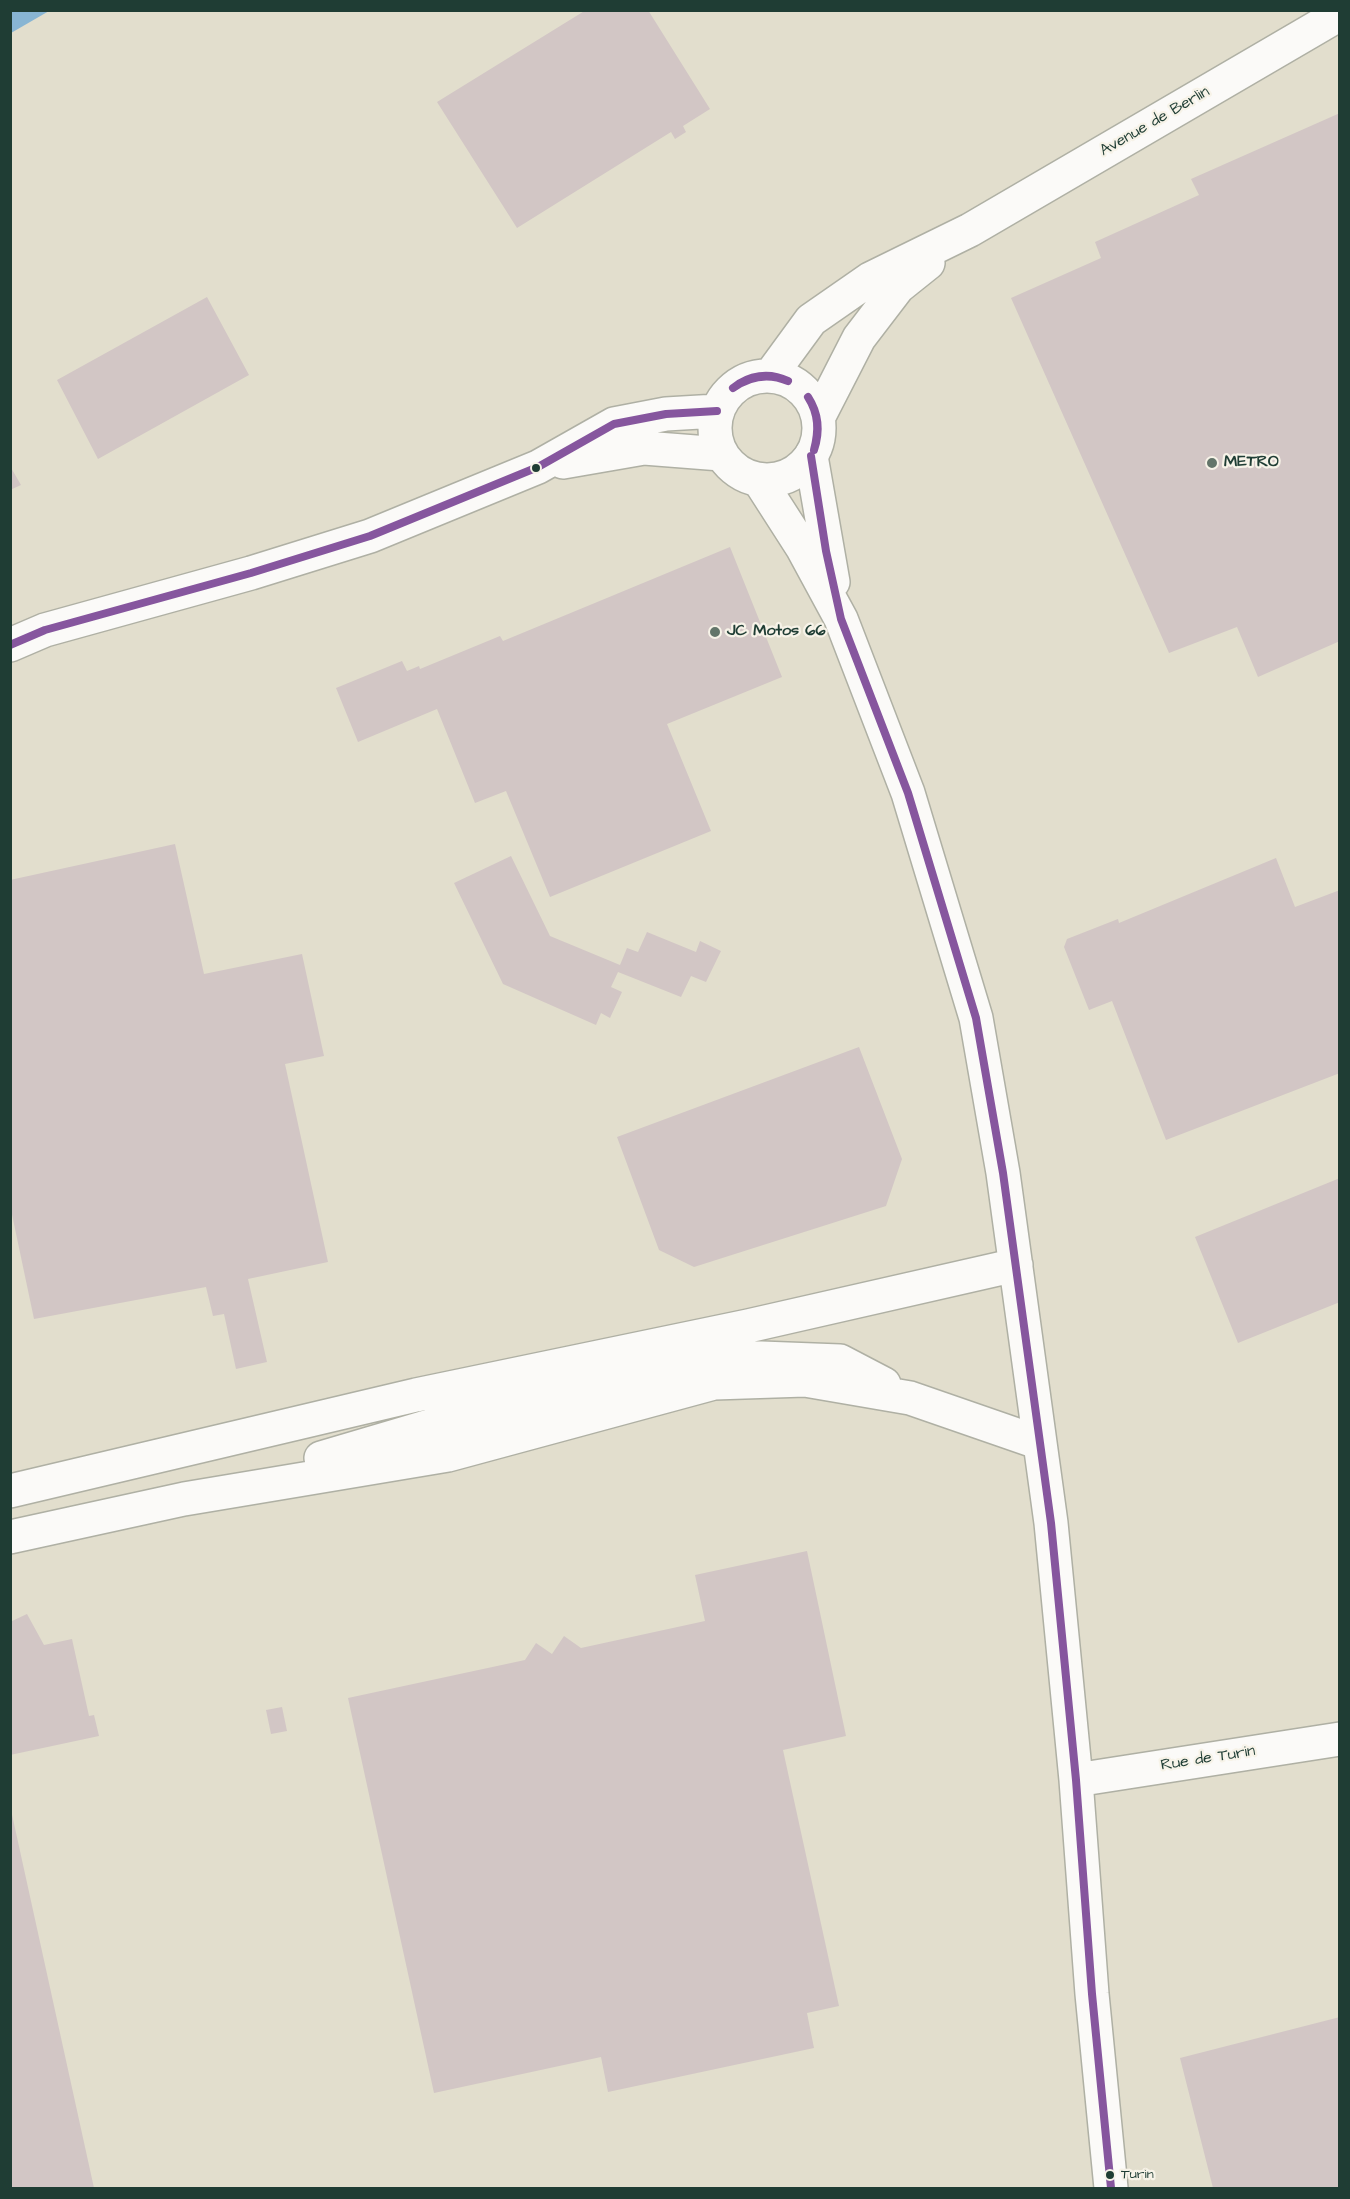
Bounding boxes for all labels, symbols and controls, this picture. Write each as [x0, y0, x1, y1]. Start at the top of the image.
street label: Avenue de Berlin [1097, 83, 1213, 161]
place label: METRO [1224, 453, 1279, 473]
marker: METRO [1205, 456, 1219, 470]
unlabelled marker [530, 462, 542, 474]
place label: JC Motos 66 [727, 622, 825, 642]
marker: JC Motos 66 [708, 625, 722, 639]
street label: Rue de Turin [1159, 1742, 1257, 1776]
place label: Turin [1121, 2167, 1154, 2183]
marker: Turin [1104, 2169, 1116, 2181]

